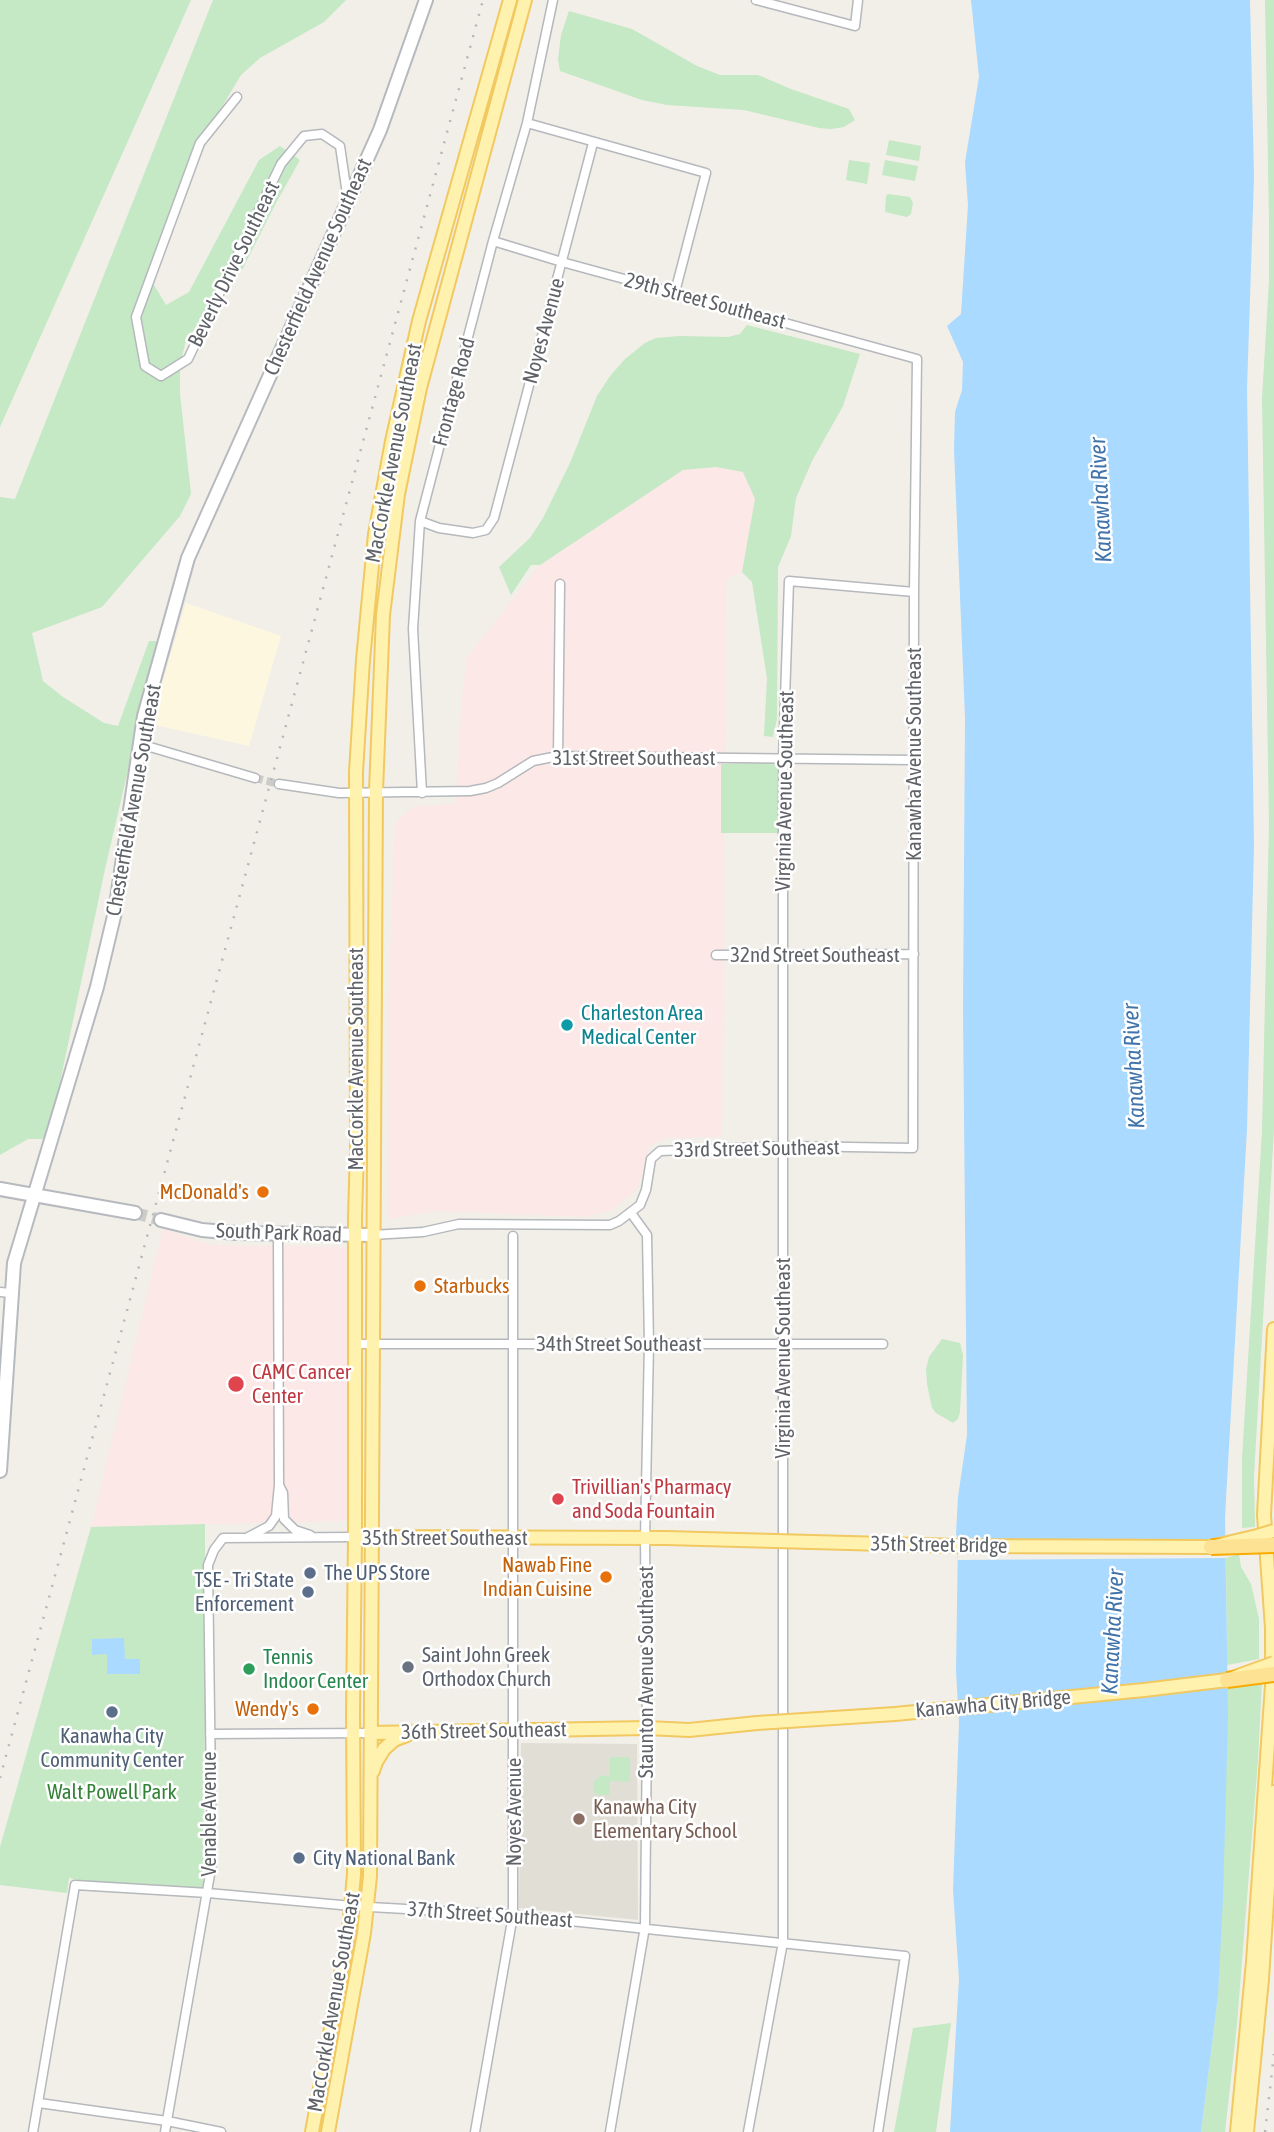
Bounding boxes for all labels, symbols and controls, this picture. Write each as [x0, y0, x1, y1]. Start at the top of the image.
street label: Chesterfield Avenue Southeast [259, 154, 377, 380]
street label: Beverly Drive Southeast [183, 177, 285, 351]
street label: 29th Street Southeast [622, 267, 788, 335]
street label: Noyes Avenue [518, 275, 570, 387]
street label: Frontage Road [427, 335, 481, 449]
street label: MacCorkle Avenue Southeast [360, 341, 428, 565]
water label: Kanawha River [1084, 437, 1118, 563]
street label: Kanawha Avenue Southeast [901, 647, 927, 861]
street label: Chesterfield Avenue Southeast [101, 682, 167, 918]
street label: Virginia Avenue Southeast [771, 690, 799, 892]
street label: 31st Street Southeast [553, 745, 715, 771]
street label: 32nd Street Southeast [730, 942, 900, 968]
street label: MacCorkle Avenue Southeast [343, 948, 369, 1170]
place label: Charleston Area Medical Center [581, 1000, 703, 1050]
water label: Kanawha River [1117, 1003, 1151, 1129]
marker: Charleston Area Medical Center [559, 1017, 575, 1033]
street label: 33rd Street Southeast [674, 1135, 840, 1163]
place label: McDonald's [159, 1179, 249, 1205]
marker: McDonald's [255, 1184, 271, 1200]
street label: South Park Road [216, 1218, 342, 1248]
street label: Virginia Avenue Southeast [770, 1257, 796, 1459]
place label: Starbucks [434, 1273, 509, 1299]
marker: Starbucks [412, 1278, 428, 1294]
street label: 34th Street Southeast [536, 1331, 702, 1357]
place label: CAMC Cancer Center [252, 1359, 351, 1409]
marker: CAMC Cancer Center [226, 1374, 246, 1394]
place label: Trivillian's Pharmacy and Soda Fountain [572, 1474, 731, 1524]
marker: Trivillian's Pharmacy and Soda Fountain [550, 1491, 566, 1507]
street label: 35th Street Southeast [362, 1525, 528, 1551]
street label: 35th Street Bridge [870, 1531, 1008, 1559]
place label: Nawab Fine Indian Cuisine [482, 1552, 592, 1602]
place label: The UPS Store [324, 1560, 430, 1586]
marker: The UPS Store [302, 1565, 318, 1581]
street label: Staunton Avenue Southeast [633, 1566, 659, 1778]
place label: TSE - Tri State Enforcement [194, 1567, 294, 1617]
marker: Nawab Fine Indian Cuisine [598, 1569, 614, 1585]
water label: Kanawha River [1096, 1569, 1130, 1695]
marker: TSE - Tri State Enforcement [300, 1584, 316, 1600]
place label: Saint John Greek Orthodox Church [422, 1642, 551, 1692]
place label: Tennis Indoor Center [263, 1644, 368, 1694]
marker: Saint John Greek Orthodox Church [400, 1659, 416, 1675]
marker: Tennis Indoor Center [241, 1661, 257, 1677]
street label: Kanawha City Bridge [914, 1685, 1072, 1723]
place label: Wendy's [235, 1696, 299, 1722]
marker: Wendy's [305, 1701, 321, 1717]
marker: Kanawha City Community Center [104, 1704, 120, 1720]
street label: 36th Street Southeast [401, 1717, 567, 1745]
place label: Kanawha City Community Center [40, 1723, 184, 1773]
street label: Venable Avenue [196, 1752, 222, 1876]
street label: Noyes Avenue [501, 1758, 527, 1866]
park label: Walt Powell Park [47, 1779, 177, 1805]
place label: Kanawha City Elementary School [593, 1794, 737, 1844]
marker: Kanawha City Elementary School [571, 1811, 587, 1827]
place label: City National Bank [313, 1845, 455, 1871]
marker: City National Bank [291, 1850, 307, 1866]
street label: MacCorkle Avenue Southeast [302, 1890, 366, 2114]
street label: 37th Street Southeast [407, 1897, 573, 1933]

